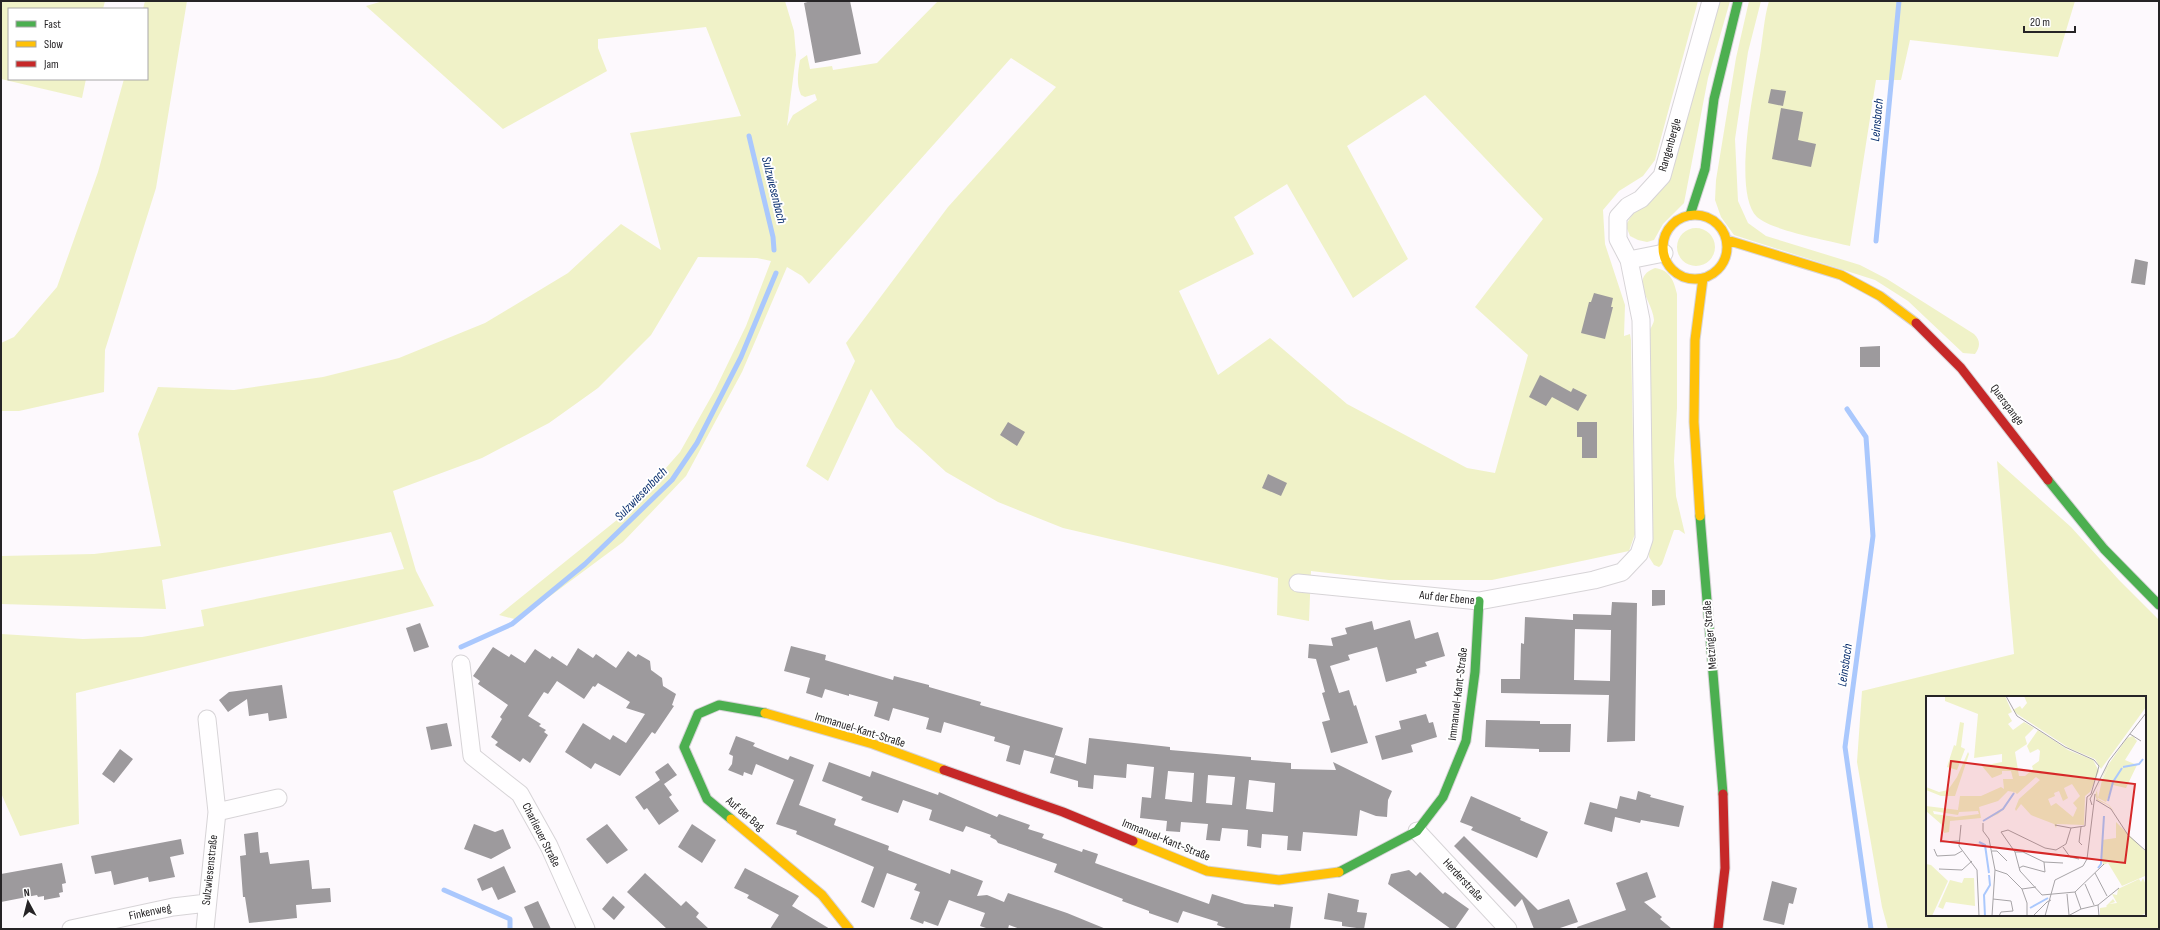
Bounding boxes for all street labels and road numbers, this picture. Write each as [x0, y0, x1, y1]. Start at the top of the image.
street label: Rangenbergle [1655, 117, 1685, 173]
street label: Querspange [1987, 381, 2027, 429]
street label: Auf der Ebene [1418, 588, 1476, 608]
street label: Metzinger Straße [1700, 600, 1720, 670]
street label: Immanuel-Kant-Straße [1445, 646, 1471, 741]
street label: Immanuel-Kant-Straße [813, 709, 907, 751]
street label: Auf der Bag [722, 793, 767, 835]
street label: Charlieuer Straße [518, 800, 564, 870]
street label: Immanuel-Kant-Straße [1120, 815, 1212, 865]
street label: Sulzwiesenstraße [199, 834, 221, 906]
street label: Herderstraße [1439, 856, 1487, 905]
street label: Finkenweg [128, 900, 173, 924]

